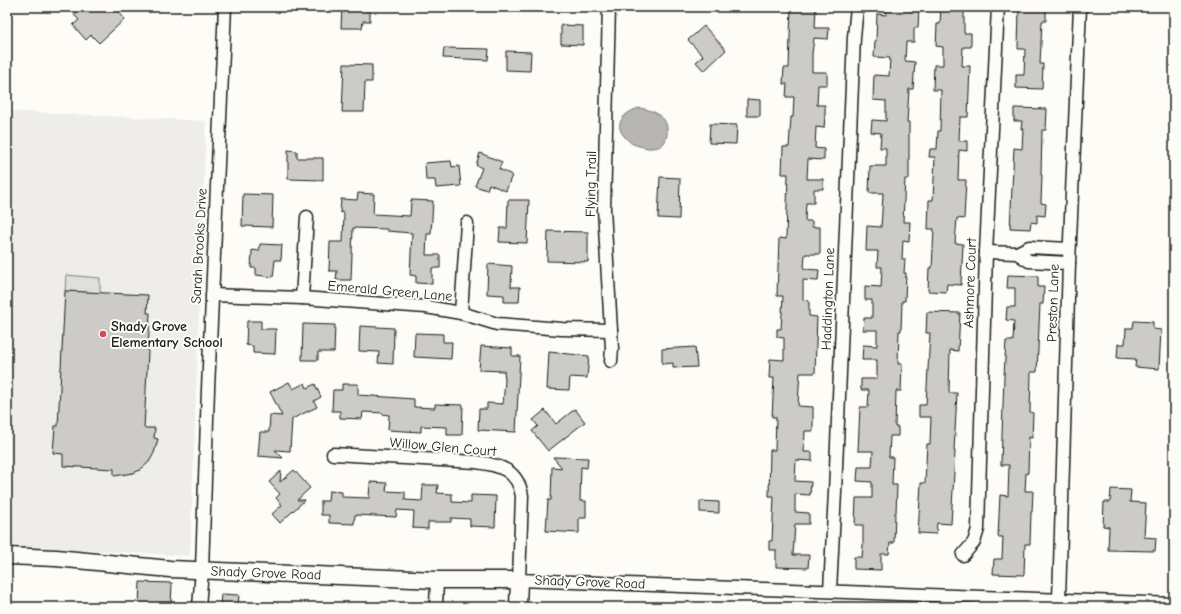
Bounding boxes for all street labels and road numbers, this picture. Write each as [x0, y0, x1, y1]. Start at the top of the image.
street label: Flying Trail [582, 151, 600, 217]
street label: Sarah Brooks Drive [187, 188, 211, 304]
street label: Ashmore Court [960, 237, 980, 328]
street label: Haddington Lane [818, 247, 838, 351]
street label: Preston Lane [1043, 264, 1063, 342]
street label: Emerald Green Lane [327, 277, 453, 305]
street label: Willow Glen Court [389, 434, 498, 460]
street label: Shady Grove Road [210, 563, 322, 583]
street label: Shady Grove Road [534, 572, 646, 592]

